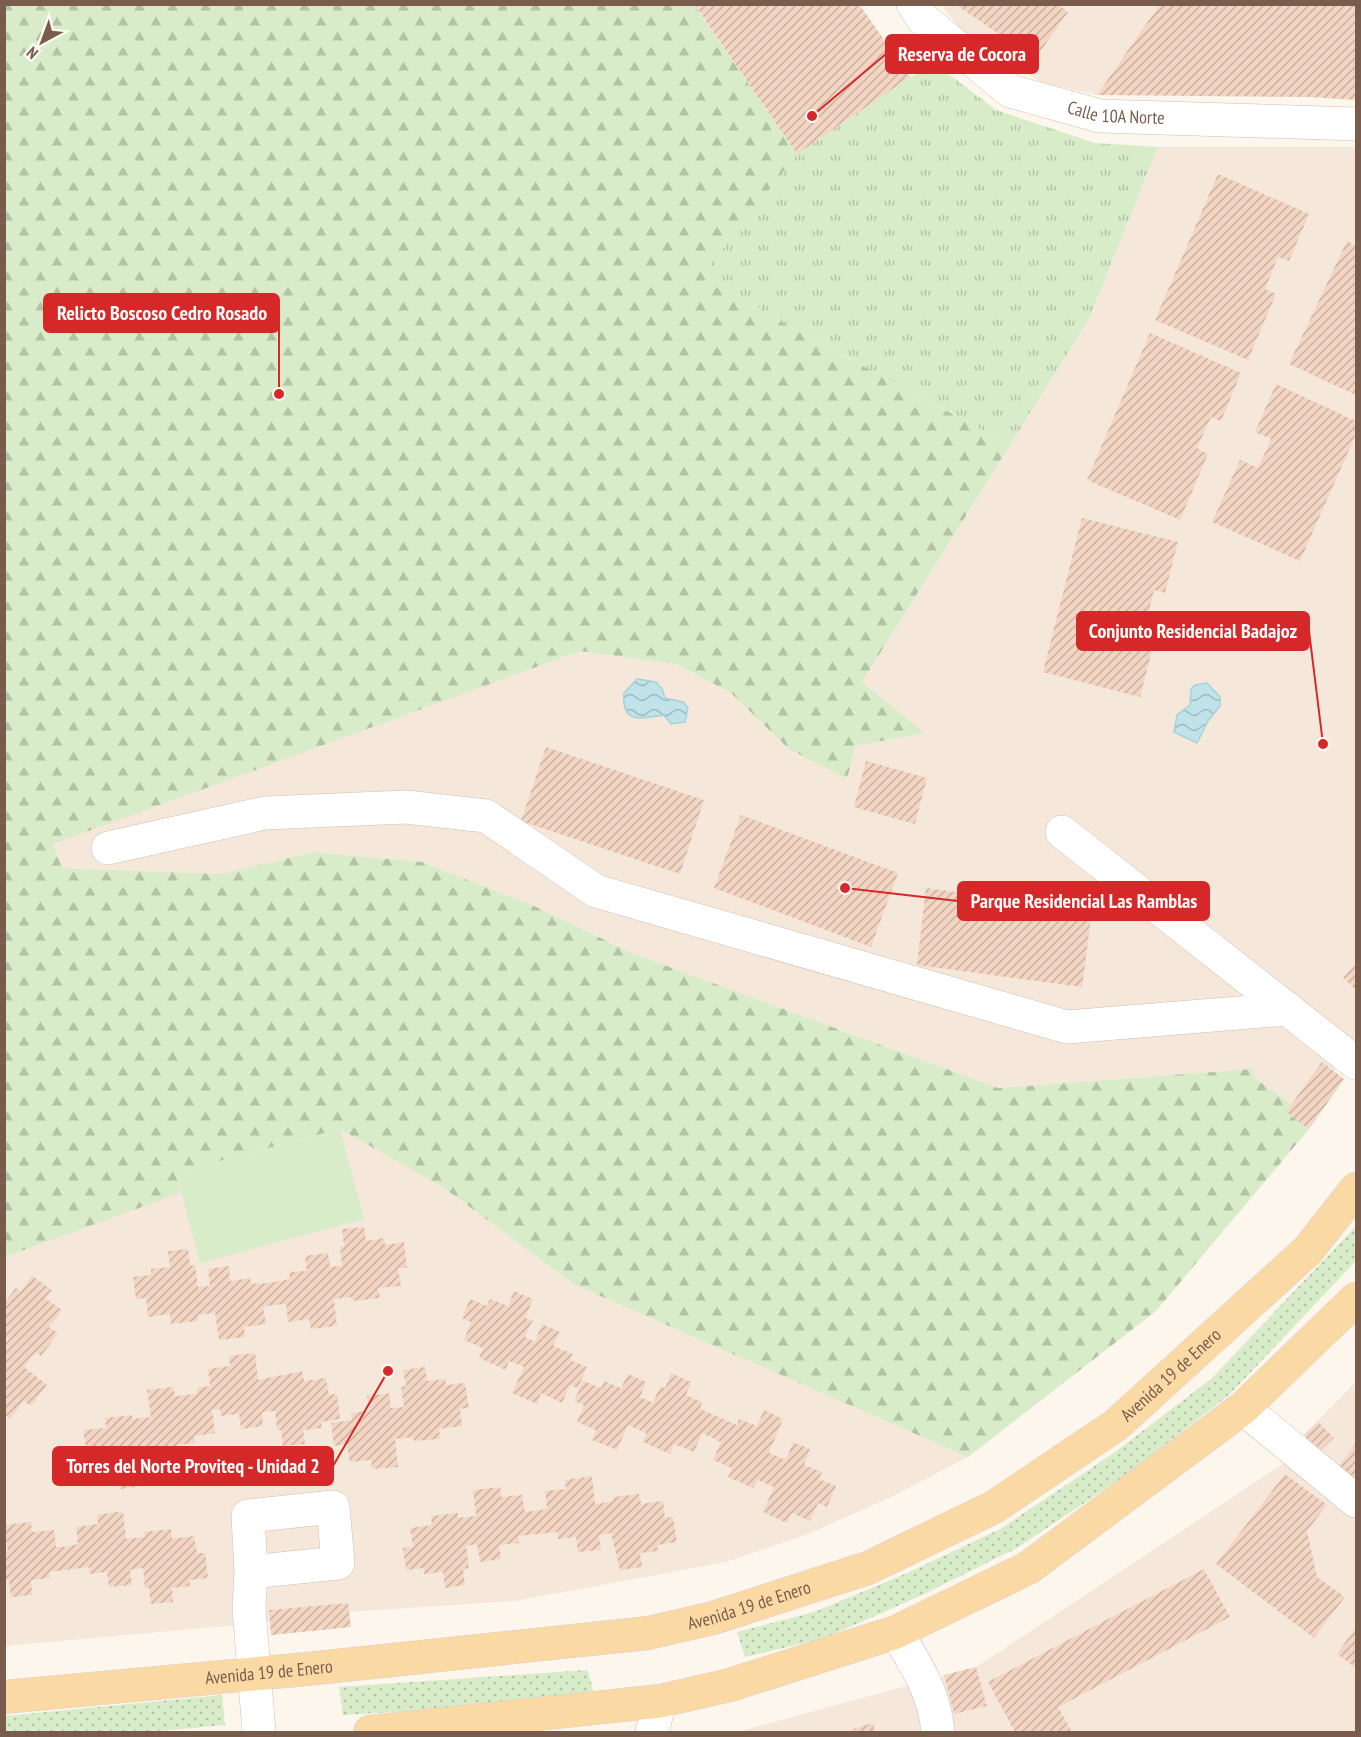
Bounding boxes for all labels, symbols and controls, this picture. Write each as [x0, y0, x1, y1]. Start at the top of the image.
north arrow [12, 12, 72, 72]
callout: Reserva de Cocora [886, 35, 1038, 73]
text: Reserva de Cocora [898, 41, 1026, 67]
text: N [22, 43, 42, 64]
street label: Calle 10A Norte [1065, 96, 1165, 129]
callout: Relicto Boscoso Cedro Rosado [44, 294, 279, 332]
text: Relicto Boscoso Cedro Rosado [57, 300, 267, 326]
callout: Conjunto Residencial Badajoz [1077, 612, 1309, 650]
text: Conjunto Residencial Badajoz [1089, 618, 1298, 644]
callout: Parque Residencial Las Ramblas [958, 882, 1209, 920]
text: Parque Residencial Las Ramblas [971, 888, 1197, 914]
street label: Avenida 19 de Enero [1116, 1323, 1226, 1426]
callout: Torres del Norte Proviteq - Unidad 2 [53, 1447, 333, 1485]
text: Torres del Norte Proviteq - Unidad 2 [66, 1453, 320, 1479]
street label: Avenida 19 de Enero [685, 1575, 814, 1635]
street label: Avenida 19 de Enero [204, 1654, 334, 1689]

